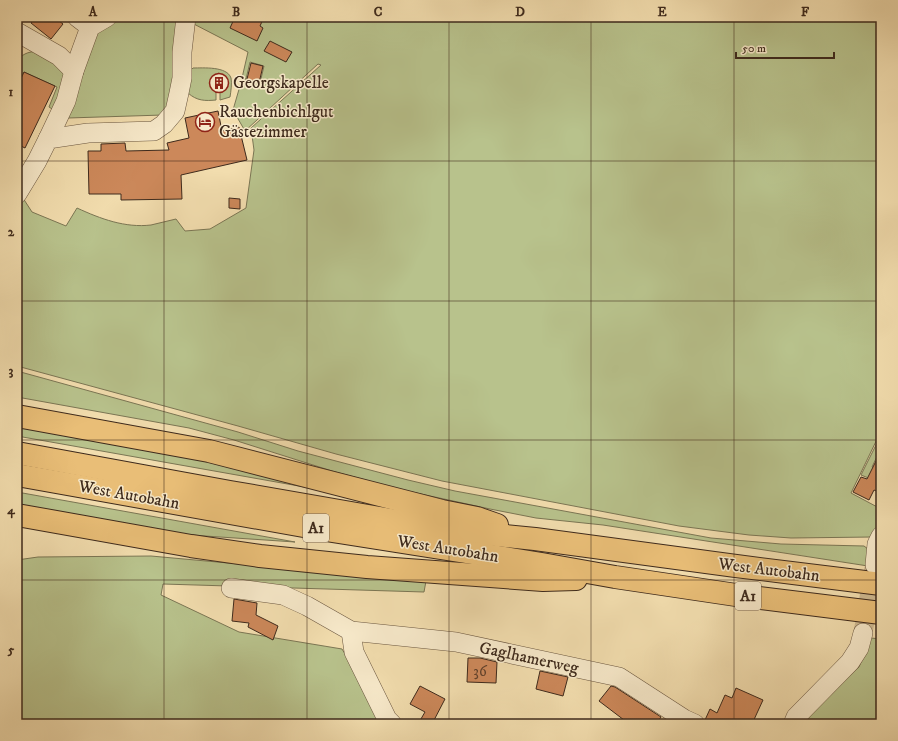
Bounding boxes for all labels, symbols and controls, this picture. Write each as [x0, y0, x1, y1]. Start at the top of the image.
text: A [88, 4, 98, 20]
text: B [232, 4, 240, 20]
text: C [374, 4, 383, 20]
text: D [515, 4, 525, 20]
text: E [657, 4, 667, 20]
text: F [801, 4, 810, 20]
scale bar [736, 34, 834, 60]
text: 50 m [742, 41, 766, 56]
building icon: Georgskapelle [208, 72, 230, 94]
place label: Georgskapelle [233, 72, 329, 94]
text: 1 [9, 84, 14, 100]
place label: Rauchenbichlgut Gästezimmer [219, 101, 334, 143]
hotel icon: Rauchenbichlgut Gästezimmer [194, 111, 216, 133]
text: 2 [8, 224, 15, 240]
text: 3 [9, 363, 14, 379]
street label: West Autobahn [76, 475, 181, 515]
text: 4 [6, 502, 15, 519]
road number: A1 [303, 514, 329, 542]
street label: West Autobahn [395, 530, 500, 568]
street label: West Autobahn [716, 553, 821, 587]
road number: A1 [735, 582, 761, 610]
street label: Gaglhamerweg [477, 637, 581, 679]
text: 5 [7, 642, 15, 658]
house number: 36 [473, 662, 488, 681]

